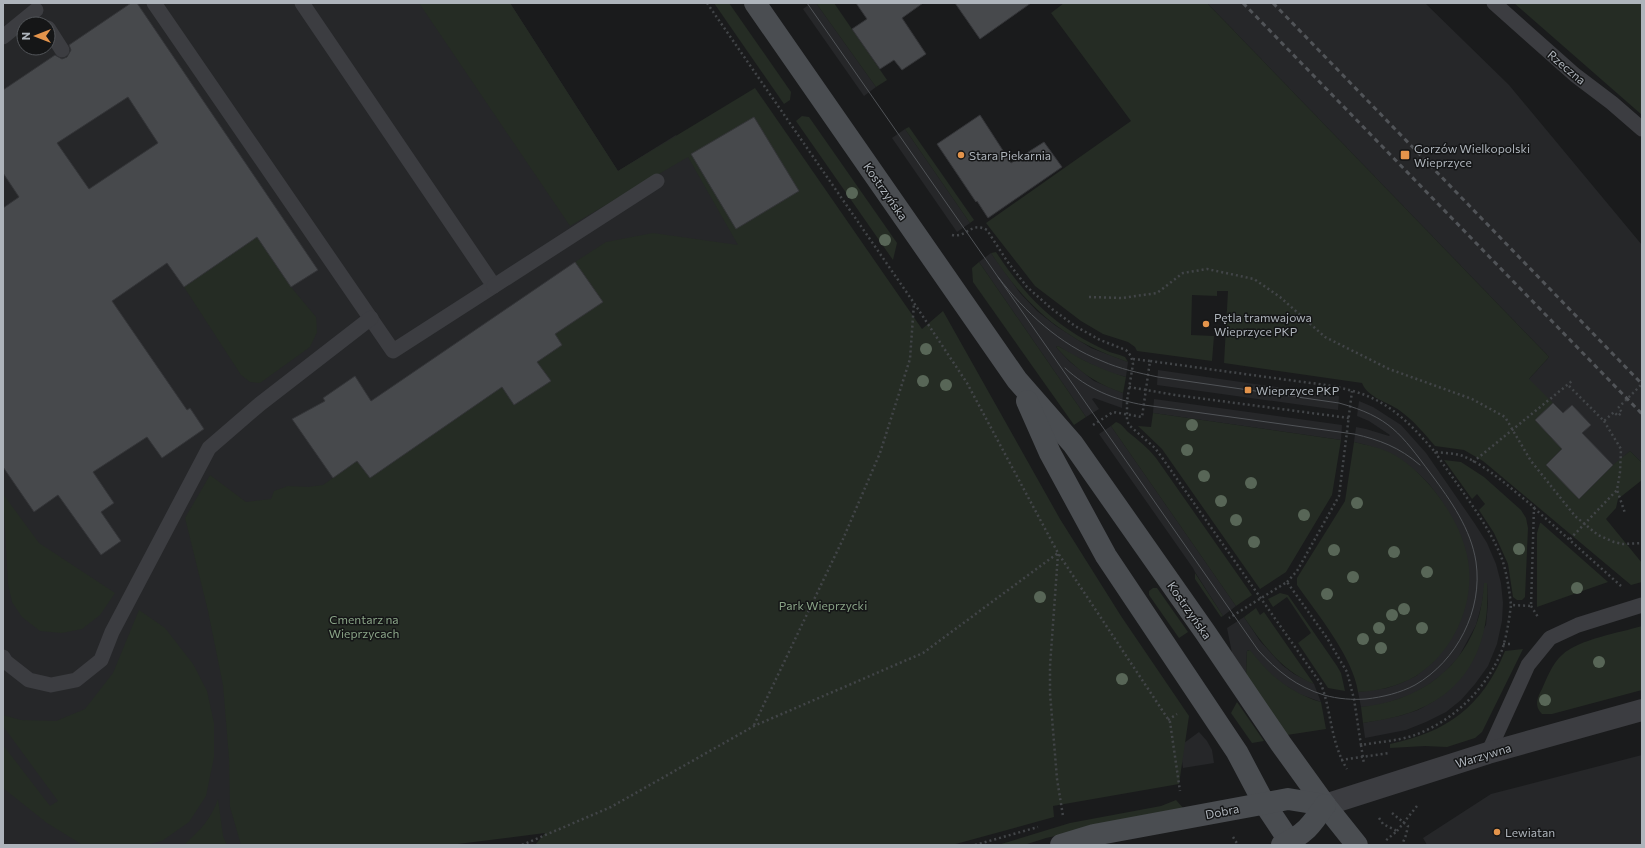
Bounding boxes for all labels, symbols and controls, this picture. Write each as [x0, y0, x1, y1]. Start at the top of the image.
north arrow [16, 16, 56, 56]
text: N [19, 32, 32, 40]
street label: Rzeczna [1545, 47, 1589, 87]
place label: Gorzów Wielkopolski Wieprzyce [1414, 141, 1530, 169]
place label: Stara Piekarnia [969, 148, 1051, 162]
marker: Gorzów Wielkopolski Wieprzyce [1399, 149, 1411, 161]
marker: Stara Piekarnia [956, 150, 966, 160]
street label: Kostrzyńska [861, 159, 911, 223]
place label: Pętla tramwajowa Wieprzyce PKP [1214, 310, 1312, 338]
marker: Pętla tramwajowa Wieprzyce PKP [1201, 319, 1211, 329]
place label: Wieprzyce PKP [1256, 383, 1340, 397]
marker: Wieprzyce PKP [1243, 385, 1253, 395]
street label: Kostrzyńska [1165, 578, 1215, 642]
park label: Park Wieprzycki [779, 598, 867, 612]
park label: Cmentarz na Wieprzycach [329, 612, 399, 640]
street label: Warzywna [1453, 740, 1513, 770]
street label: Dobra [1204, 801, 1240, 821]
place label: Lewiatan [1505, 825, 1555, 839]
marker: Lewiatan [1492, 827, 1502, 837]

